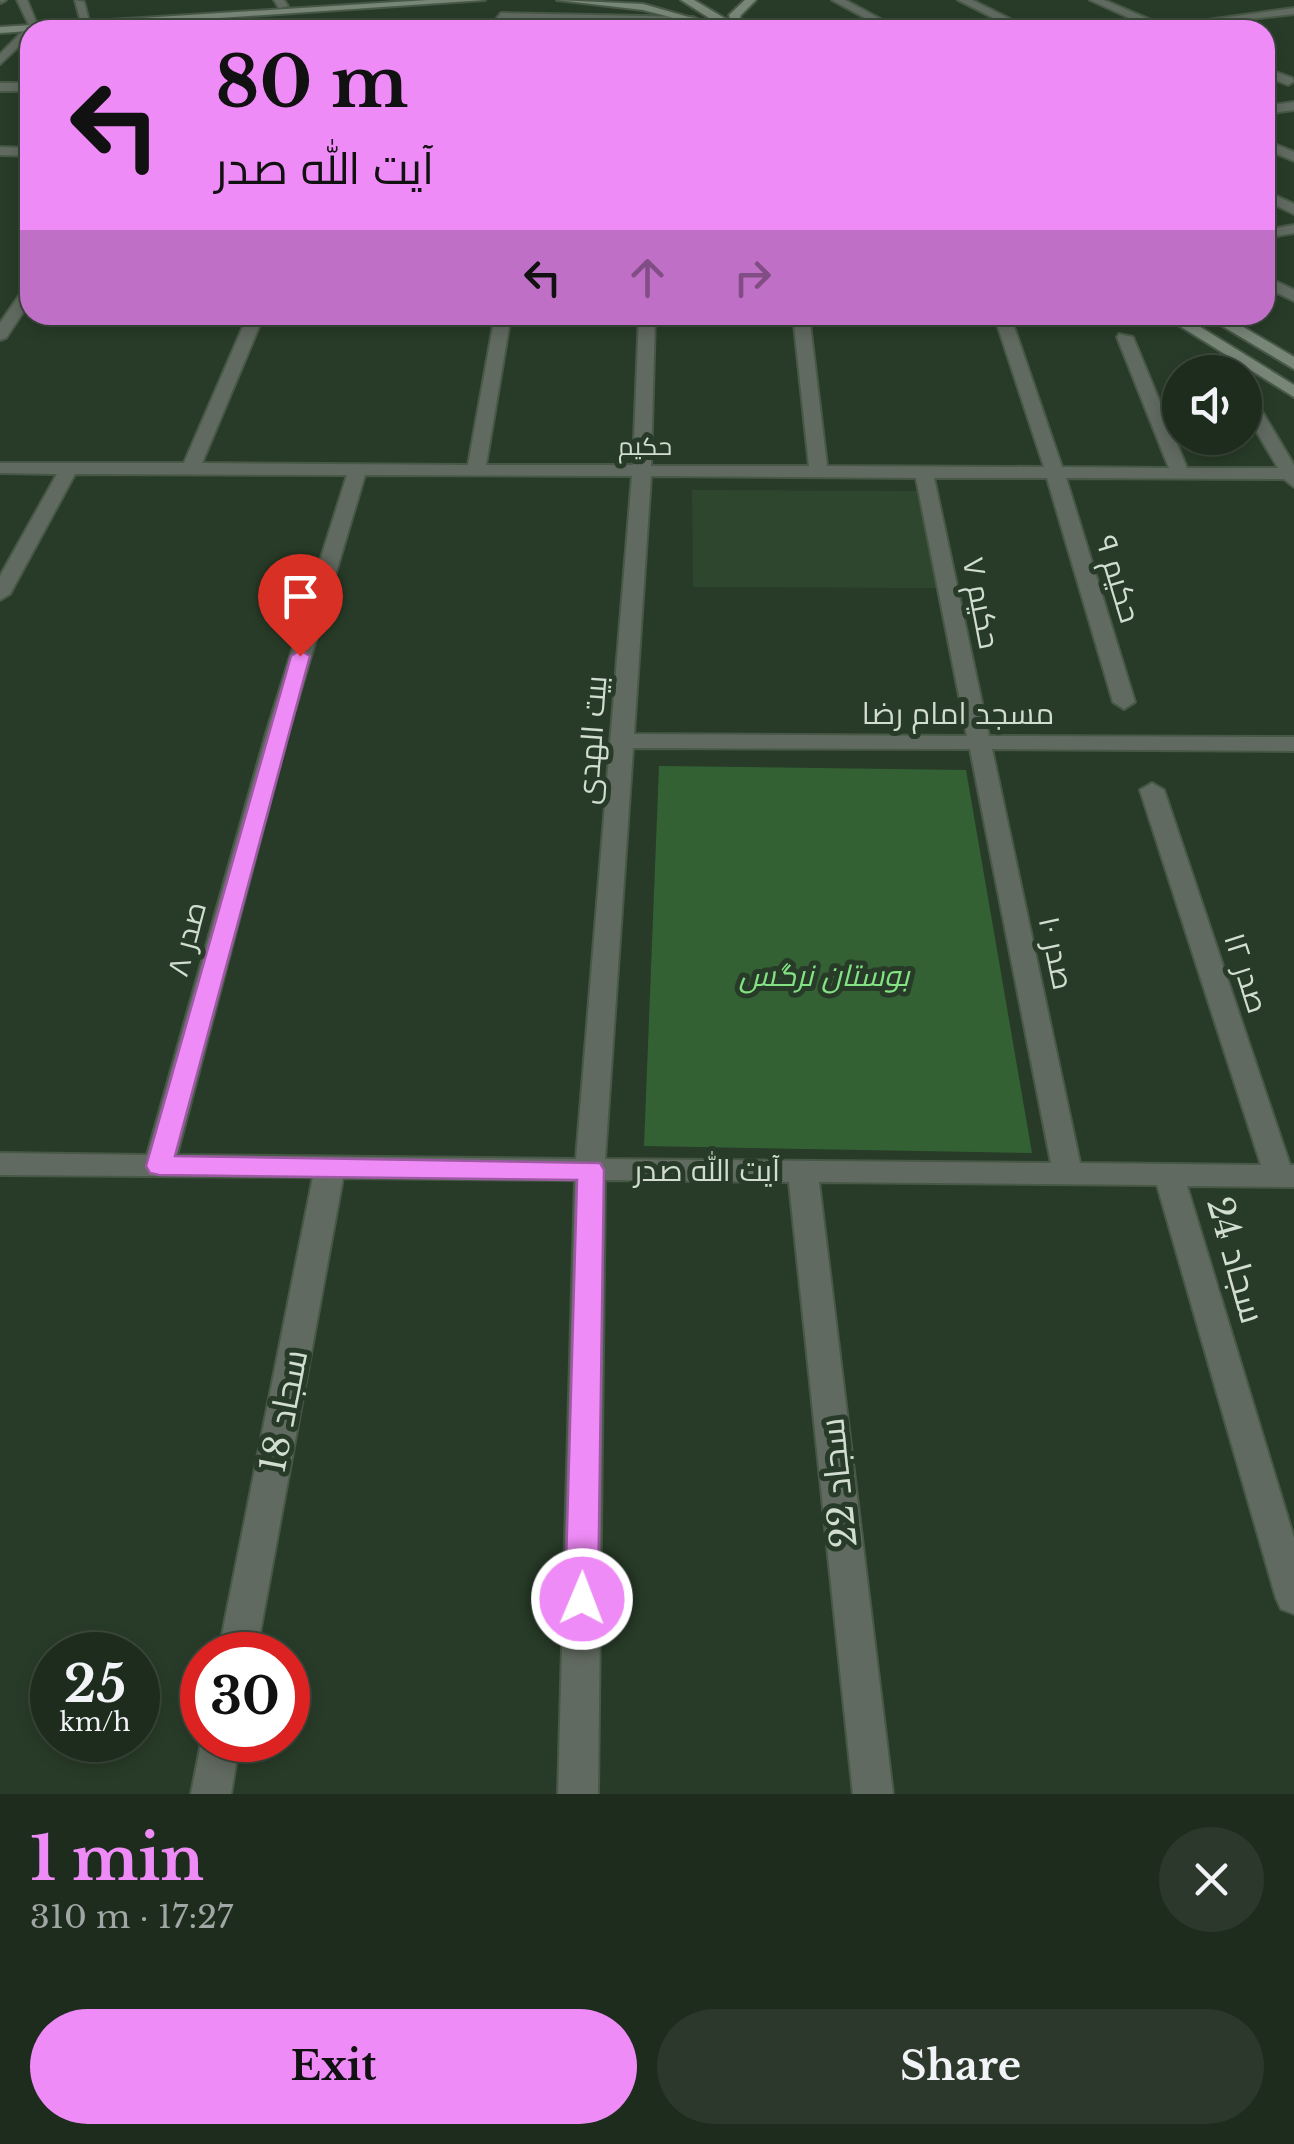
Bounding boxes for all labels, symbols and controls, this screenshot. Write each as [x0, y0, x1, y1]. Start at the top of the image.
text: 80 m [215, 39, 408, 126]
icon: left [50, 60, 180, 190]
text: آیت الله صدر [215, 140, 434, 196]
icon: left [515, 250, 570, 305]
icon: ahead [620, 250, 675, 305]
icon: right [725, 250, 780, 305]
map controls [1162, 355, 1262, 455]
button: sound [1162, 355, 1262, 455]
street label: حکیم [618, 431, 672, 464]
street label: حکیم ۹ [1086, 531, 1149, 627]
pin [258, 554, 343, 657]
street label: حکیم ۷ [953, 554, 1008, 652]
icon: arrive [273, 569, 328, 624]
street label: بیت الهدی [569, 674, 614, 806]
street label: مسجد امام رضا [862, 695, 1054, 734]
street label: صدر ۸ [159, 897, 214, 980]
street label: صدر ۱۰ [1031, 913, 1082, 993]
street label: صدر ۱۲ [1216, 928, 1277, 1018]
park label: بوستان نرگس [739, 957, 911, 994]
street label: آیت الله صدر [632, 1151, 780, 1189]
street label: سجاد 24 [1198, 1192, 1275, 1328]
street label: سجاد 18 [251, 1346, 316, 1476]
street label: سجاد 22 [809, 1416, 866, 1550]
position arrow [530, 1547, 634, 1651]
speed limit sign: 30 [180, 1632, 310, 1762]
text: 25 [64, 1653, 126, 1716]
text: km/h [60, 1707, 130, 1738]
text: 1 min [30, 1822, 204, 1896]
button: close [1159, 1827, 1264, 1932]
text: 310 m · 17:27 [30, 1897, 233, 1937]
button: Exit [30, 2009, 637, 2124]
button: Share [657, 2009, 1264, 2124]

